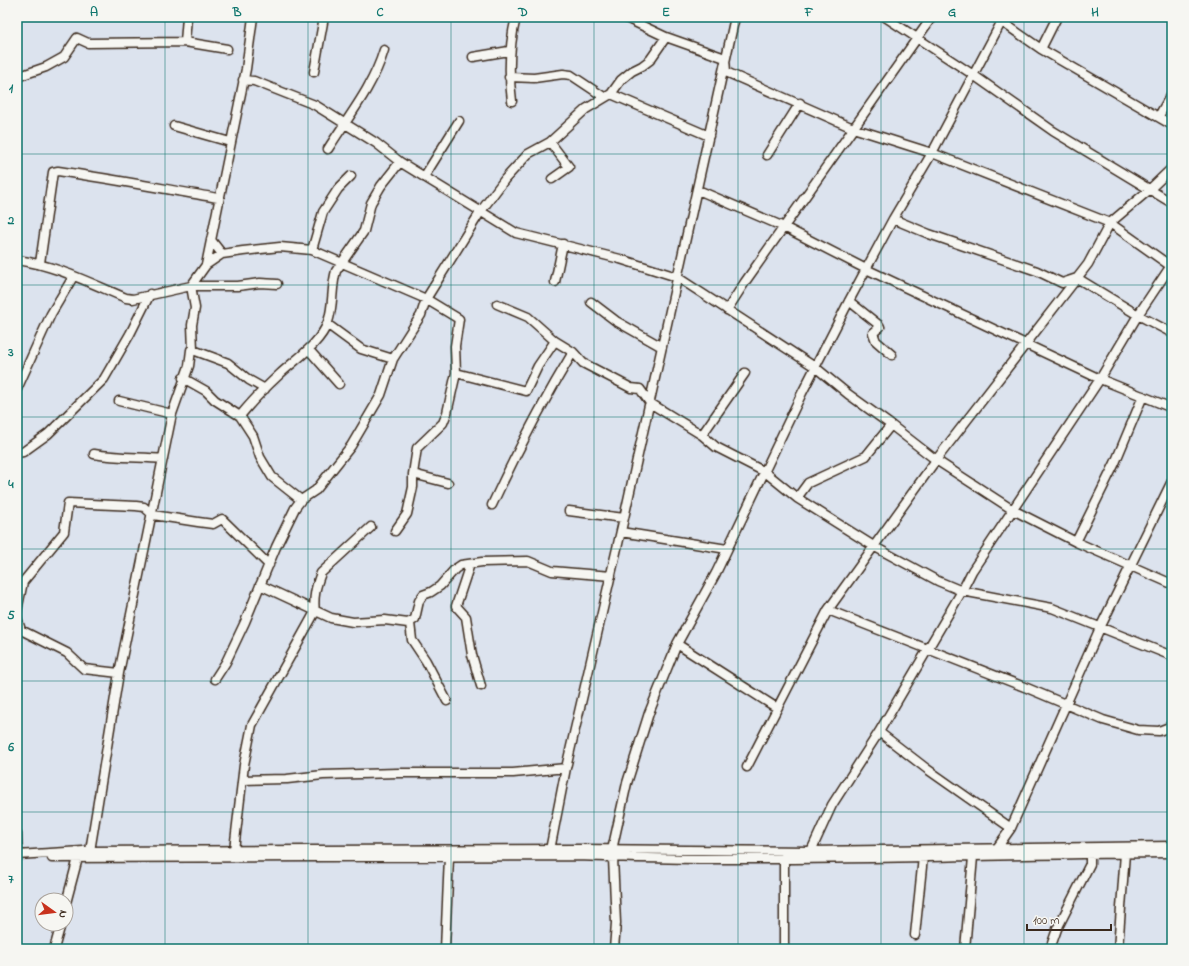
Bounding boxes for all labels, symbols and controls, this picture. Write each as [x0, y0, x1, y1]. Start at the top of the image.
text: A [90, 3, 98, 22]
text: B [232, 3, 242, 22]
text: C [376, 3, 384, 22]
text: D [517, 3, 528, 22]
text: E [662, 3, 670, 22]
text: F [804, 3, 814, 22]
text: G [948, 3, 956, 22]
text: H [1091, 3, 1099, 22]
text: 1 [9, 79, 14, 98]
text: 2 [7, 211, 15, 230]
text: 3 [7, 343, 14, 362]
text: 4 [7, 475, 14, 494]
text: 5 [7, 606, 15, 625]
text: 6 [7, 738, 14, 757]
text: 7 [8, 870, 14, 889]
north arrow [34, 892, 74, 932]
scale bar [1027, 906, 1111, 932]
text: N [54, 909, 71, 920]
text: 100 m [1033, 912, 1060, 930]

